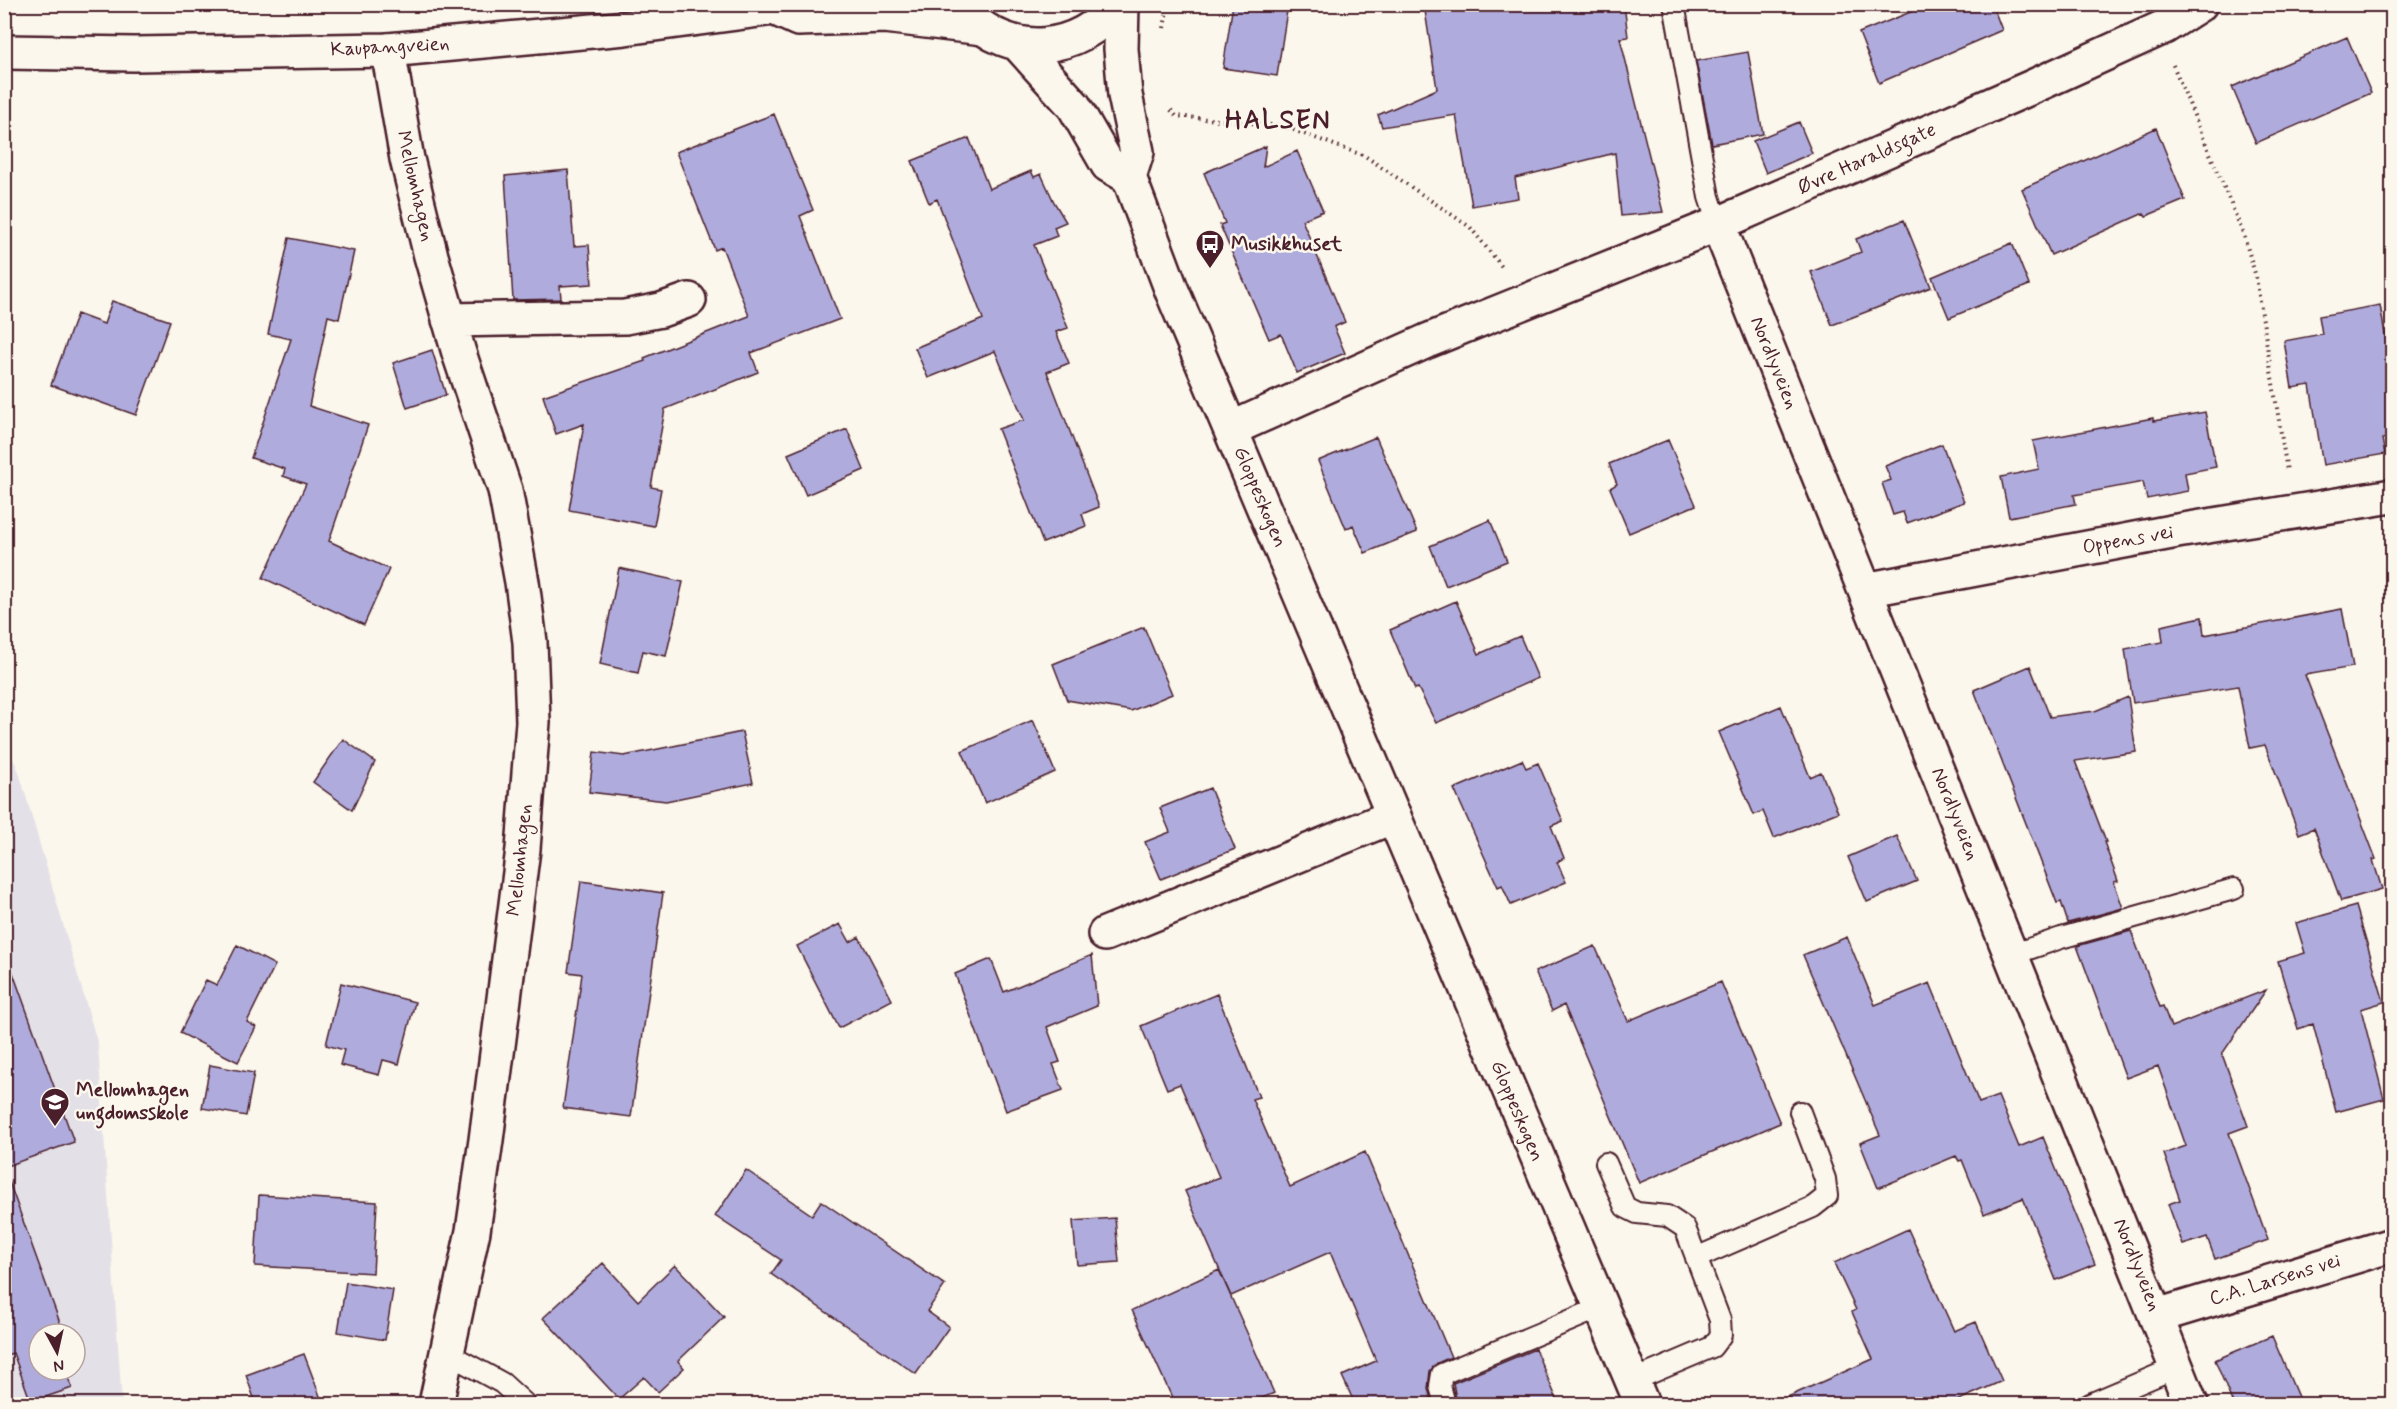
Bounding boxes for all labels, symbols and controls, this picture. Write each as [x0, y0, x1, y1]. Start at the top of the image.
street label: Kaupangveien [330, 30, 450, 64]
district label: HALSEN [1225, 104, 1331, 138]
street label: Øvre Haraldsgate [1793, 116, 1941, 203]
street label: Mellomhagen [388, 128, 441, 244]
bus stop icon: Musikkhuset [1194, 228, 1226, 270]
place label: Musikkhuset [1231, 231, 1343, 258]
street label: Nordlyveien [1743, 313, 1805, 413]
street label: Gloppeskogen [1227, 442, 1293, 552]
street label: Oppens vei [2080, 519, 2176, 561]
street label: Nordlyveien [1924, 764, 1986, 864]
street label: Mellomhagen [501, 802, 540, 918]
street label: Gloppeskogen [1484, 1056, 1550, 1166]
place label: Mellomhagen ungdomsskole [76, 1077, 189, 1129]
school or university icon: Mellomhagen ungdomsskole [39, 1086, 71, 1128]
street label: Nordlyveien [2106, 1215, 2168, 1315]
street label: C.A. Larsens vei [2206, 1247, 2344, 1313]
north arrow [27, 1322, 87, 1382]
text: N [52, 1354, 66, 1377]

